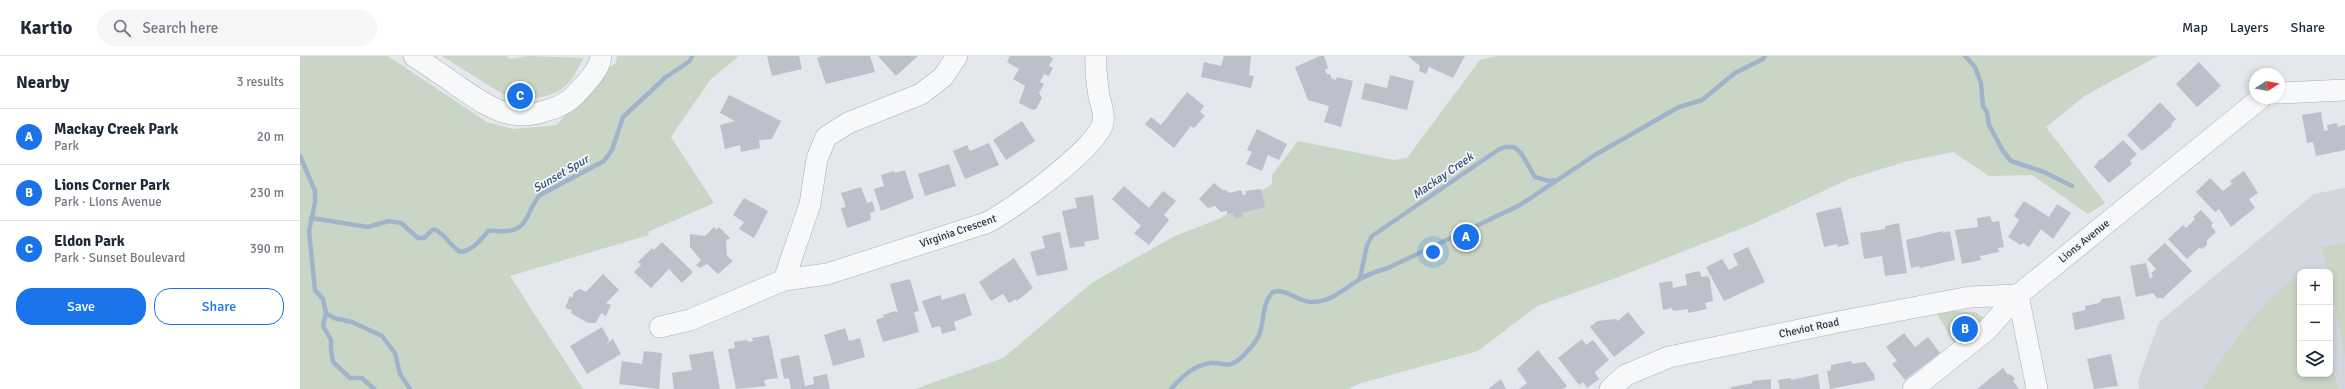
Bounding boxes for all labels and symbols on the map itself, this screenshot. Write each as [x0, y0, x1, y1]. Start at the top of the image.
north arrow [2249, 68, 2285, 104]
pin: C [507, 81, 533, 111]
water label: Mackay Creek [1410, 149, 1477, 203]
water label: Sunset Spur [530, 151, 593, 196]
street label: Virginia Crescent [918, 212, 998, 250]
street label: Lions Avenue [2056, 216, 2112, 266]
pin: A [1453, 222, 1479, 252]
your location [1423, 242, 1443, 262]
pin: B [1952, 314, 1978, 344]
street label: Cheviot Road [1778, 315, 1840, 341]

